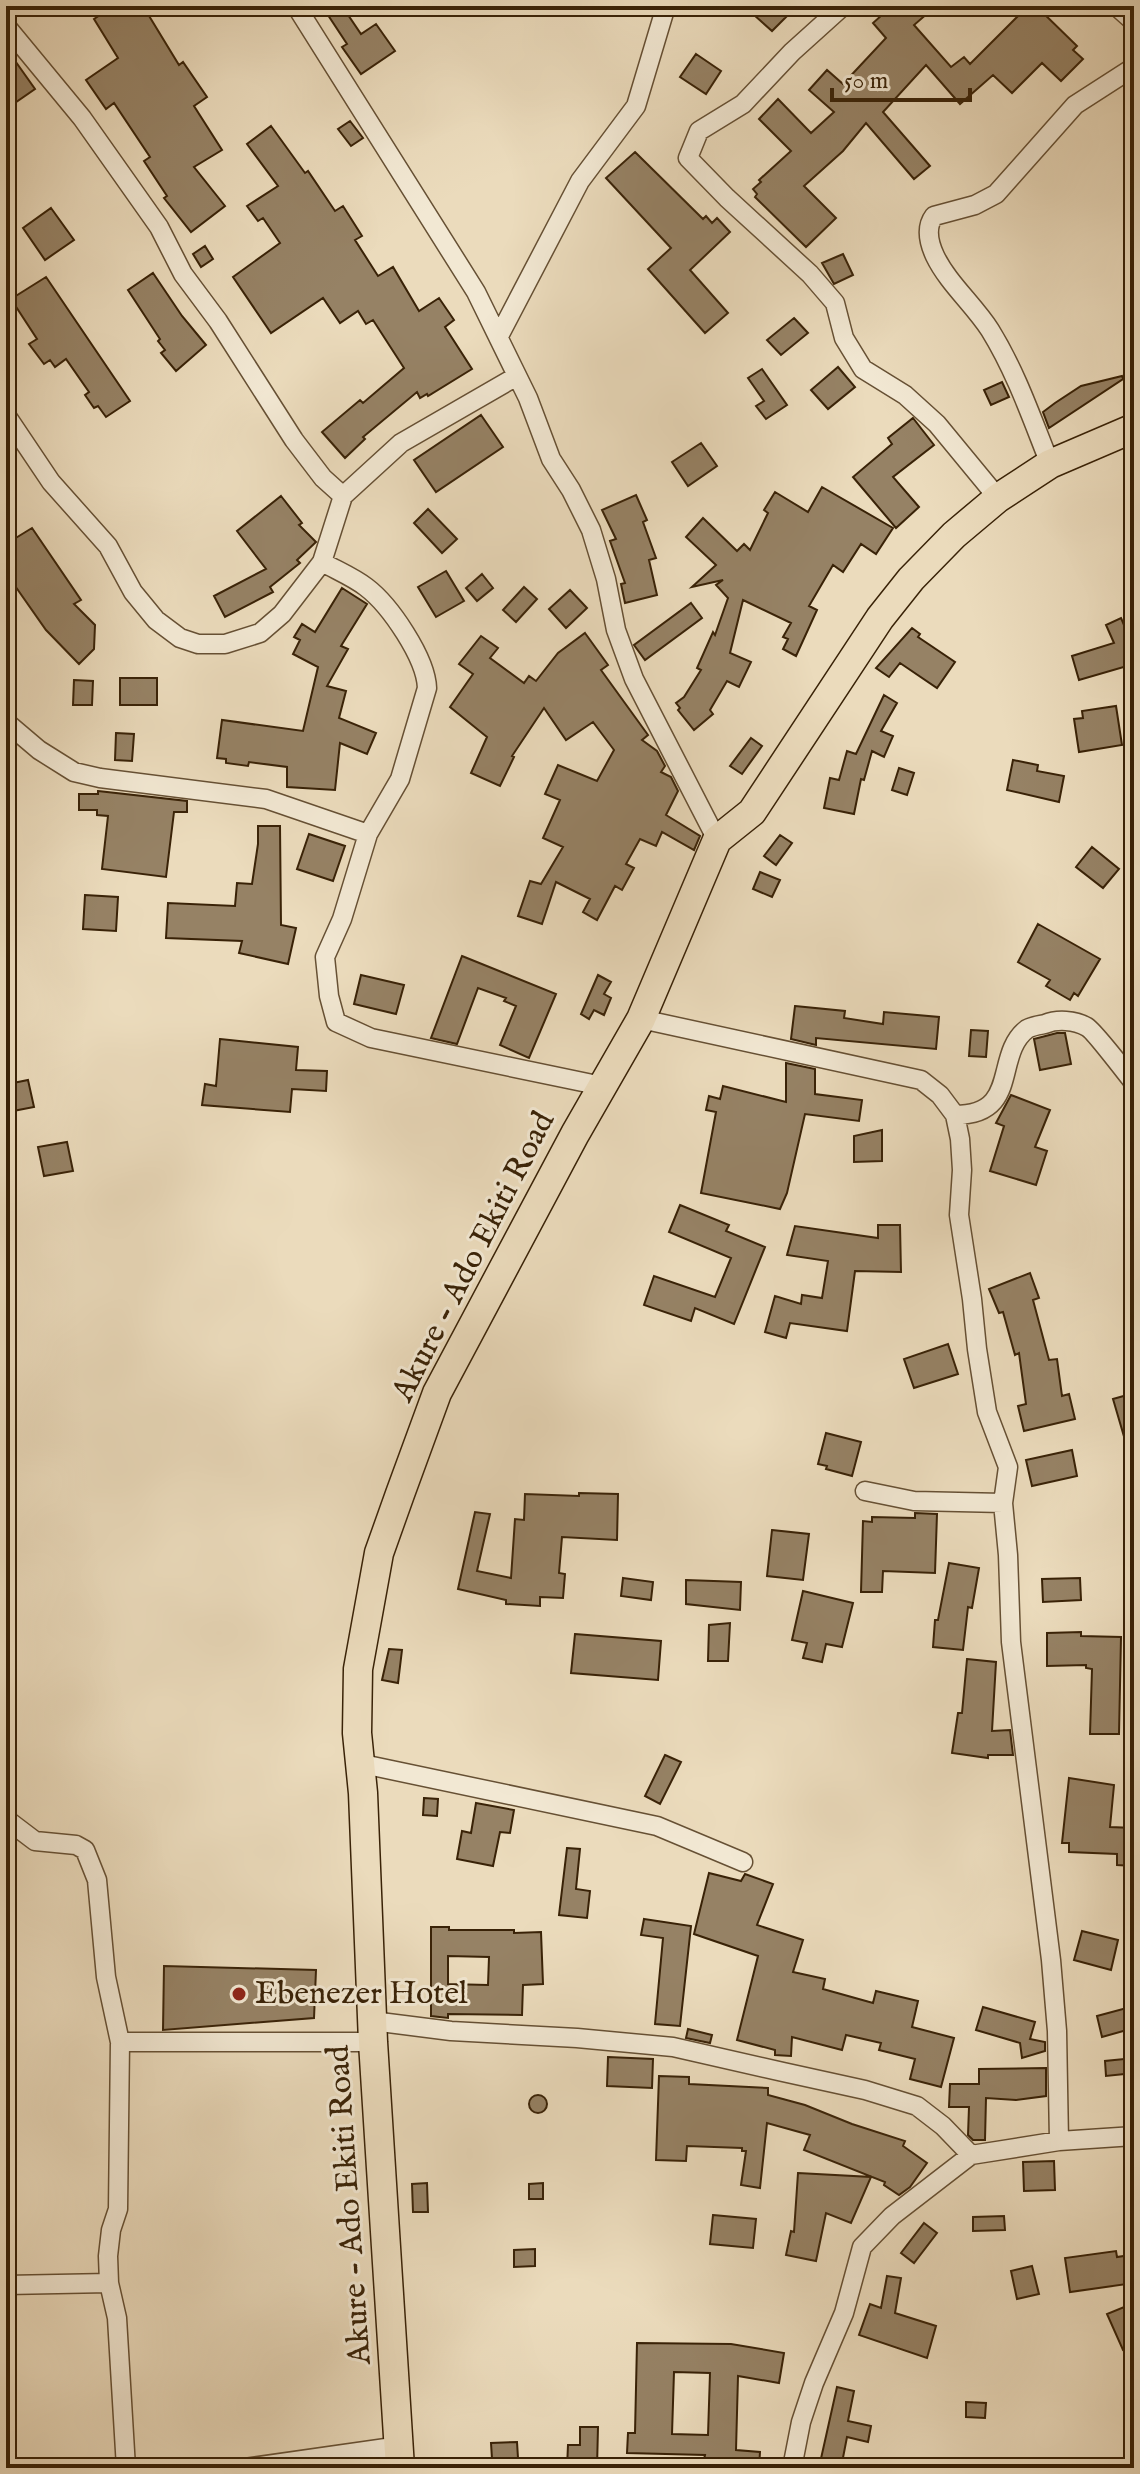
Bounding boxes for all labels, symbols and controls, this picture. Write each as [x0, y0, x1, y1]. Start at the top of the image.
scale bar [832, 52, 970, 102]
text: 50 m [844, 66, 888, 97]
street label: Akure - Ado Ekiti Road [383, 1104, 565, 1410]
place label: Ebenezer Hotel [255, 1974, 468, 2015]
marker: Ebenezer Hotel [230, 1985, 248, 2003]
street label: Akure - Ado Ekiti Road [318, 2043, 382, 2367]

